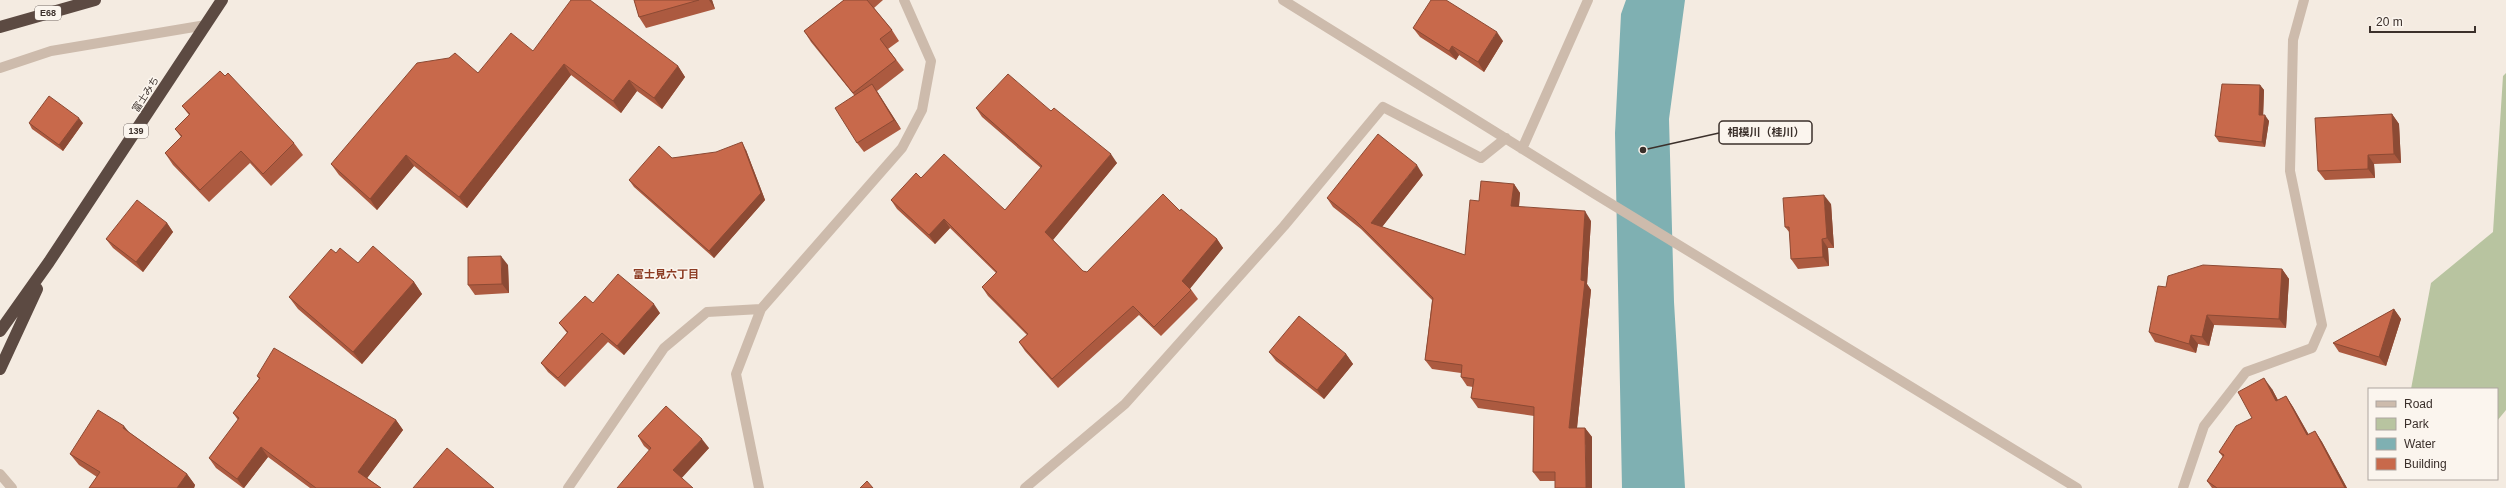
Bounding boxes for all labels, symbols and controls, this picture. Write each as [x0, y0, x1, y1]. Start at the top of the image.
road number: E68 [35, 6, 61, 20]
scale bar [2370, 8, 2475, 34]
text: 20 m [2376, 15, 2403, 29]
street label: 富士みち [130, 75, 161, 114]
callout: 相模川（桂川） [1719, 121, 1812, 144]
road number: 139 [124, 124, 148, 138]
text: 相模川（桂川） [1728, 126, 1805, 138]
district label: 富士見六丁目 [633, 268, 699, 280]
legend [2368, 388, 2498, 480]
text: Road [2404, 397, 2433, 411]
text: Park [2404, 417, 2430, 431]
text: Water [2404, 437, 2436, 451]
text: Building [2404, 457, 2447, 471]

